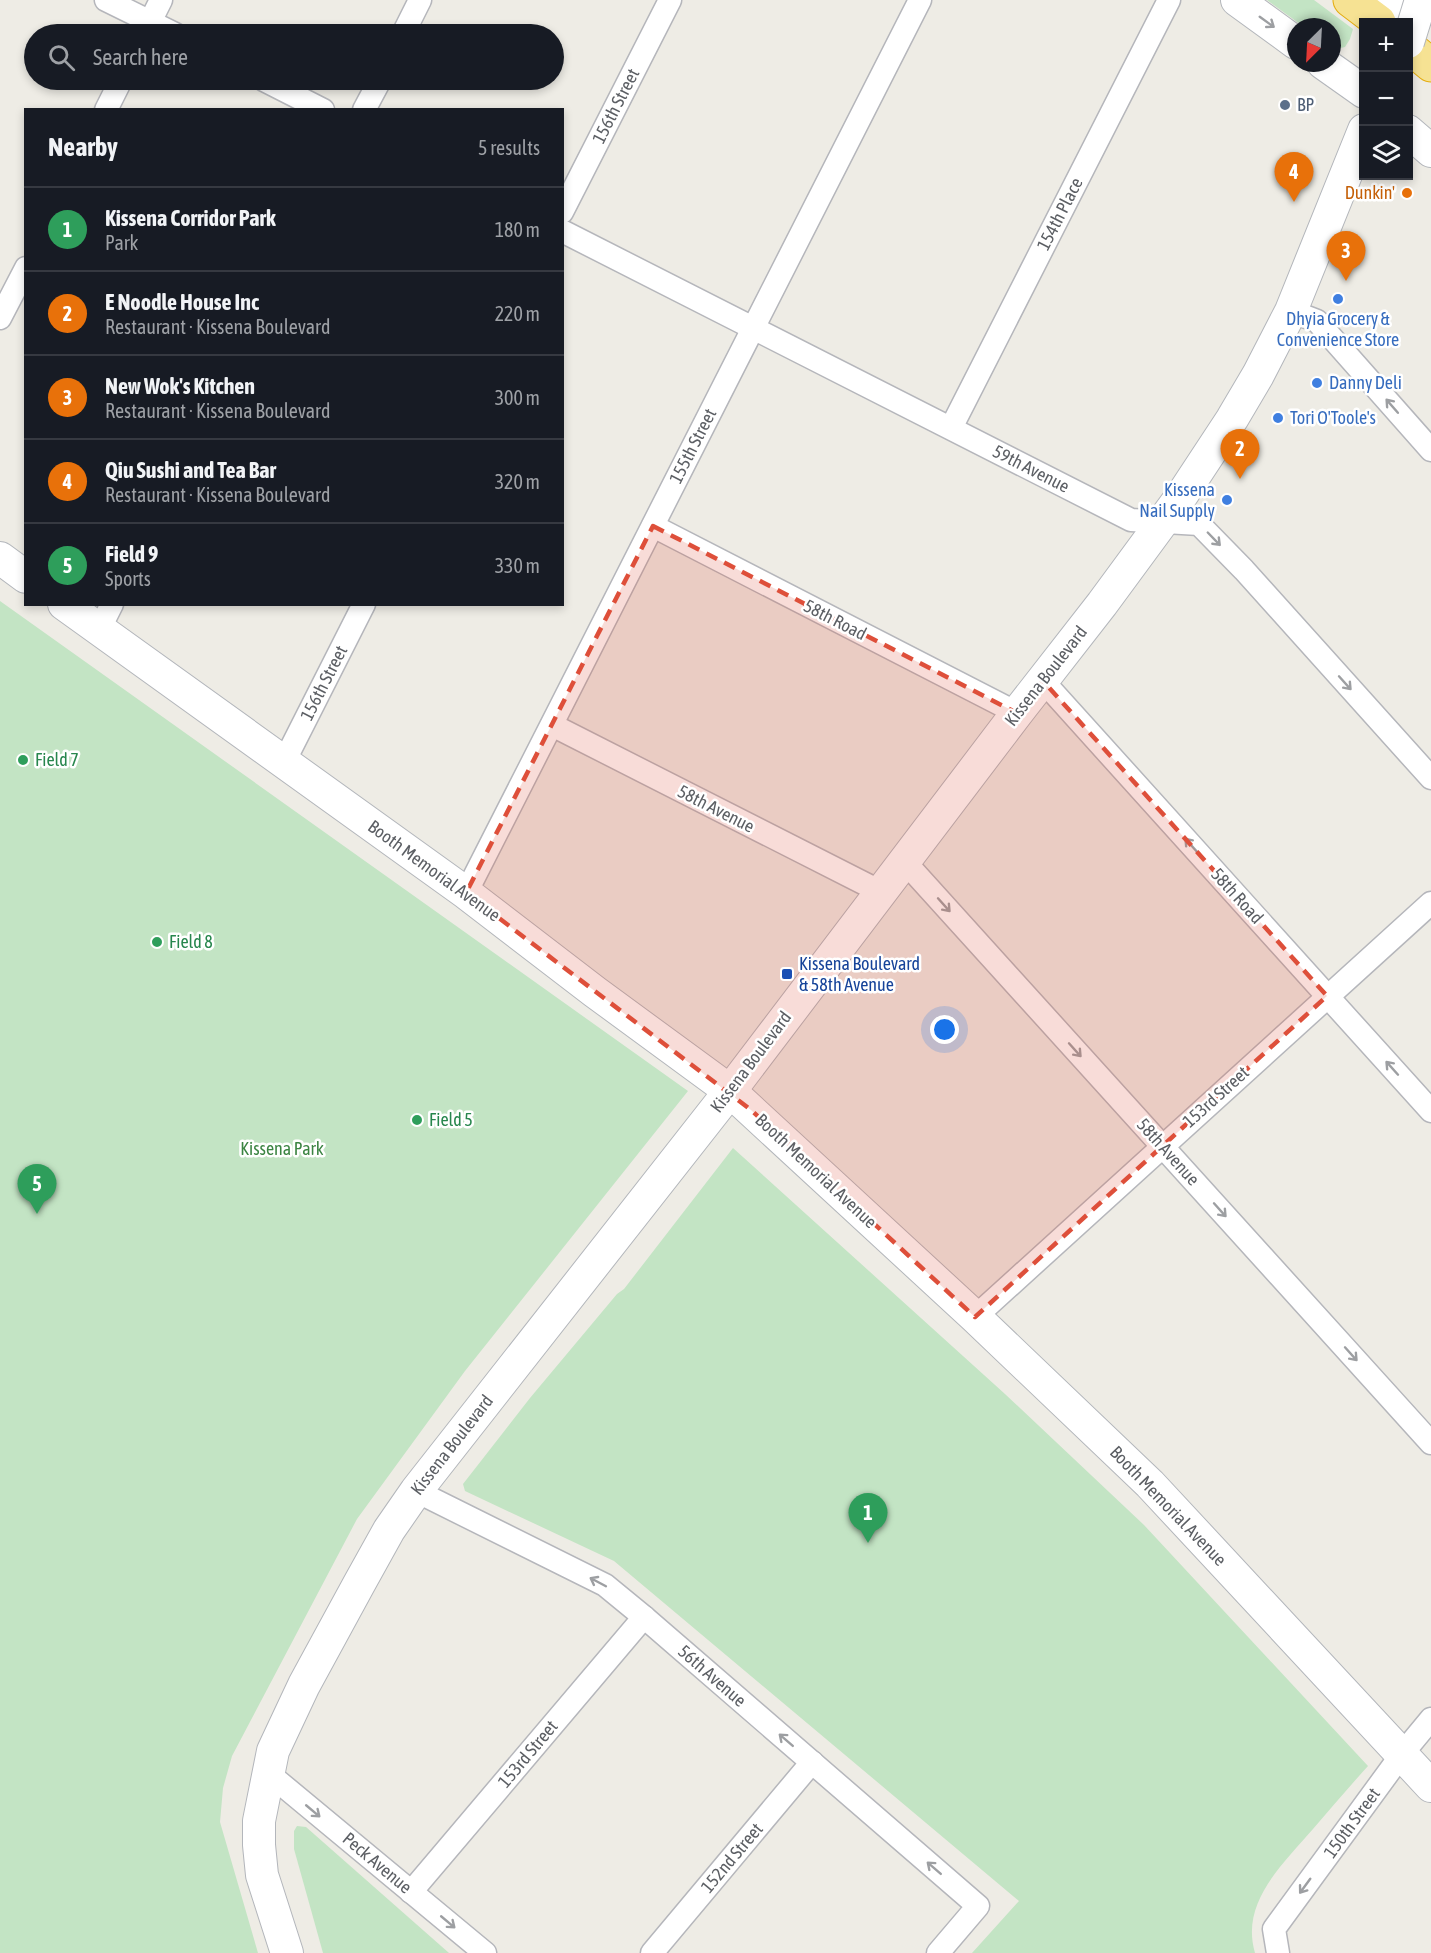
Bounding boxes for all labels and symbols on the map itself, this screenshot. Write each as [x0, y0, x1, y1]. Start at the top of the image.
one-way arrow [1258, 15, 1274, 28]
north arrow [1287, 18, 1341, 72]
street label: 156th Street [588, 65, 643, 147]
place label: BP [1297, 94, 1315, 115]
marker: BP [1278, 98, 1292, 112]
pin: 4 [1274, 152, 1314, 202]
street label: 154th Place [1032, 174, 1087, 254]
place label: Dunkin' [1345, 182, 1395, 203]
marker: Dunkin' [1400, 186, 1414, 200]
pin: 3 [1326, 232, 1366, 281]
marker: Dhyia Grocery & Convenience Store [1331, 292, 1345, 306]
place label: Dhyia Grocery & Convenience Store [1277, 308, 1399, 350]
place label: Danny Deli [1329, 372, 1402, 393]
marker: Danny Deli [1310, 376, 1324, 390]
one-way arrow [1385, 399, 1399, 414]
street label: 155th Street [665, 405, 720, 487]
place label: Tori O'Toole's [1290, 407, 1376, 428]
marker: Tori O'Toole's [1271, 411, 1285, 425]
pin: 2 [1220, 430, 1260, 479]
street label: 59th Avenue [989, 440, 1073, 497]
place label: Kissena Nail Supply [1139, 479, 1215, 521]
marker: Kissena Nail Supply [1220, 493, 1234, 507]
one-way arrow [1206, 531, 1221, 546]
street label: 58th Road [800, 595, 870, 644]
street label: Kissena Boulevard [1000, 622, 1091, 730]
street label: 156th Street [296, 642, 351, 724]
one-way arrow [1338, 675, 1352, 690]
place label: Field 7 [35, 749, 79, 770]
marker: Field 7 [16, 753, 30, 767]
street label: 58th Avenue [674, 780, 758, 837]
street label: Booth Memorial Avenue [364, 816, 505, 926]
one-way arrow [1184, 838, 1198, 853]
street label: 58th Road [1207, 863, 1268, 928]
one-way arrow [937, 897, 951, 912]
place label: Field 8 [169, 931, 213, 952]
marker: Field 8 [150, 935, 164, 949]
place label: Kissena Boulevard & 58th Avenue [799, 953, 920, 995]
marker: Kissena Boulevard & 58th Avenue [780, 967, 794, 981]
street label: Kissena Boulevard [706, 1007, 795, 1116]
your location [930, 1015, 959, 1044]
one-way arrow [1068, 1042, 1082, 1057]
one-way arrow [1385, 1060, 1399, 1075]
street label: 153rd Street [1178, 1062, 1253, 1132]
place label: Field 5 [429, 1109, 473, 1130]
street label: Booth Memorial Avenue [751, 1109, 881, 1232]
marker: Field 5 [410, 1113, 424, 1127]
street label: 58th Avenue [1133, 1114, 1204, 1190]
park label: Kissena Park [240, 1138, 324, 1159]
pin: 5 [18, 1164, 57, 1214]
one-way arrow [1213, 1202, 1227, 1217]
one-way arrow [1344, 1347, 1358, 1362]
street label: Kissena Boulevard [406, 1391, 497, 1499]
street label: Booth Memorial Avenue [1106, 1441, 1231, 1570]
pin: 1 [848, 1494, 888, 1543]
one-way arrow [590, 1576, 607, 1588]
street label: 56th Avenue [674, 1640, 751, 1711]
street label: 153rd Street [493, 1716, 562, 1792]
one-way arrow [779, 1733, 794, 1747]
street label: 150th Street [1319, 1784, 1384, 1862]
one-way arrow [305, 1804, 321, 1817]
street label: 152nd Street [696, 1819, 767, 1897]
street label: Peck Avenue [339, 1828, 416, 1898]
one-way arrow [926, 1861, 941, 1875]
one-way arrow [1299, 1878, 1311, 1894]
one-way arrow [440, 1916, 456, 1929]

